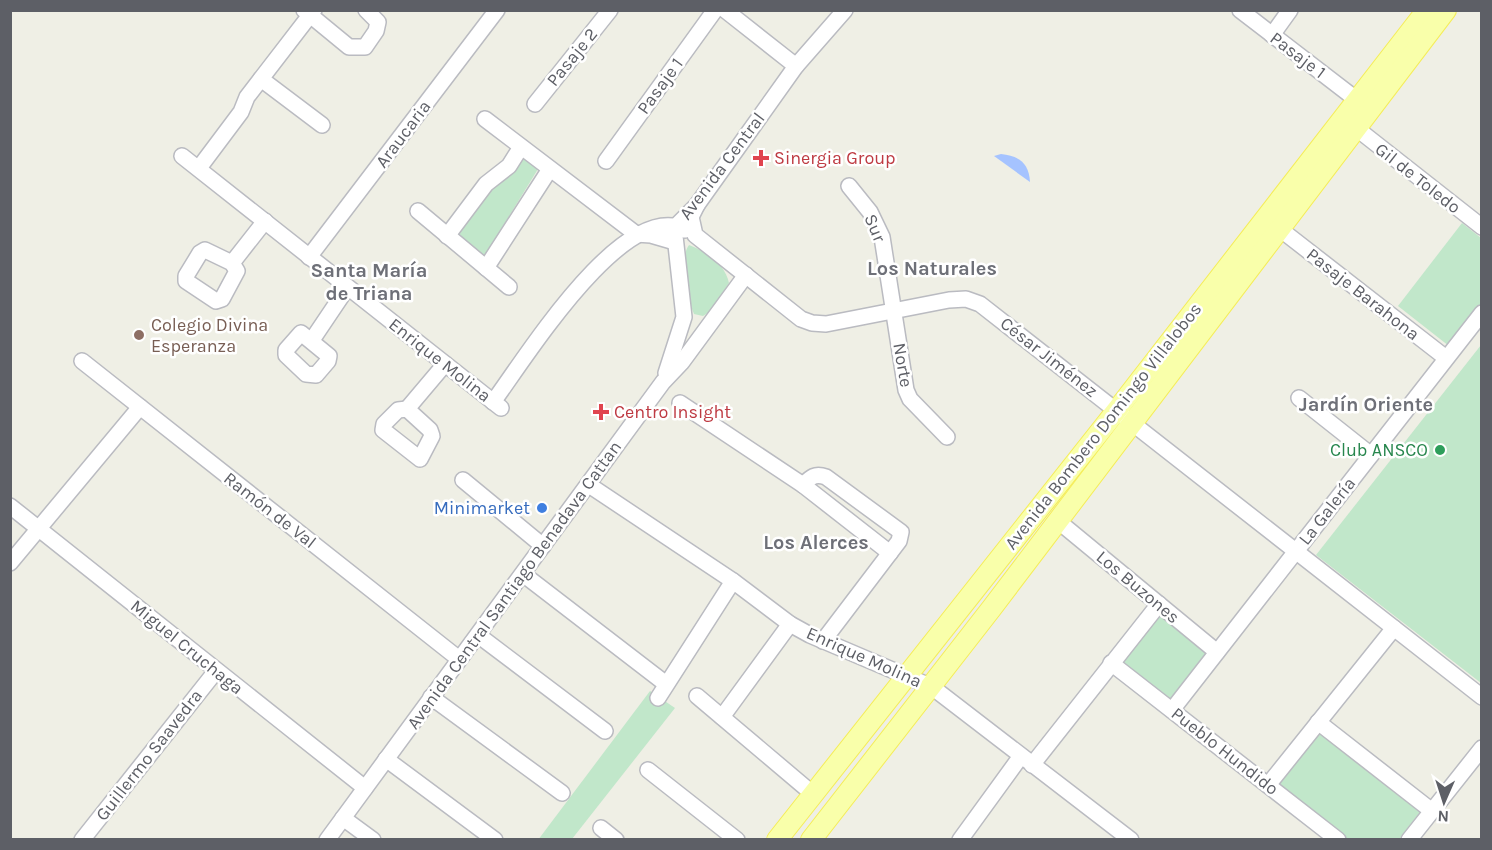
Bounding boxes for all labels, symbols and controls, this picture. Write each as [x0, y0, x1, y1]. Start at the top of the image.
street label: Pasaje 2 [542, 23, 602, 91]
street label: Pasaje 1 [1266, 27, 1330, 83]
street label: Pasaje 1 [632, 54, 688, 118]
street label: Araucaria [371, 96, 435, 172]
street label: Avenida Central [674, 108, 770, 224]
street label: Gil de Toledo [1371, 138, 1465, 218]
place label: Sinergia Group [774, 147, 896, 169]
marker: Sinergia Group [752, 149, 770, 167]
street label: Sur [859, 211, 891, 246]
street label: Pasaje Barahona [1302, 243, 1424, 345]
district label: Los Naturales [867, 257, 997, 280]
district label: Santa María de Triana [311, 259, 427, 305]
street label: Avenida Bombero Domingo Villalobos [1000, 298, 1206, 554]
street label: César Jiménez [996, 312, 1102, 402]
street label: Enrique Molina [384, 313, 496, 407]
place label: Colegio Divina Esperanza [151, 314, 268, 357]
marker: Colegio Divina Esperanza [132, 328, 146, 342]
street label: Norte [888, 341, 918, 389]
district label: Jardín Oriente [1299, 393, 1433, 416]
place label: Centro Insight [614, 401, 731, 423]
marker: Centro Insight [592, 403, 610, 421]
street label: Avenida Central Santiago Benadava Cattan [402, 436, 626, 734]
place label: Club ANSCO [1330, 439, 1428, 461]
marker: Club ANSCO [1433, 443, 1447, 457]
street label: Ramón de Val [219, 467, 321, 553]
street label: La Galería [1294, 473, 1360, 549]
place label: Minimarket [434, 497, 530, 519]
marker: Minimarket [535, 501, 549, 515]
district label: Los Alerces [763, 531, 869, 554]
street label: Los Buzones [1092, 546, 1184, 628]
street label: Miguel Cruchaga [126, 595, 248, 699]
street label: Enrique Molina [803, 622, 925, 692]
street label: Guillermo Saavedra [91, 685, 207, 825]
street label: Pueblo Hundido [1167, 702, 1283, 800]
north arrow [1414, 772, 1474, 832]
text: N [1437, 807, 1449, 826]

